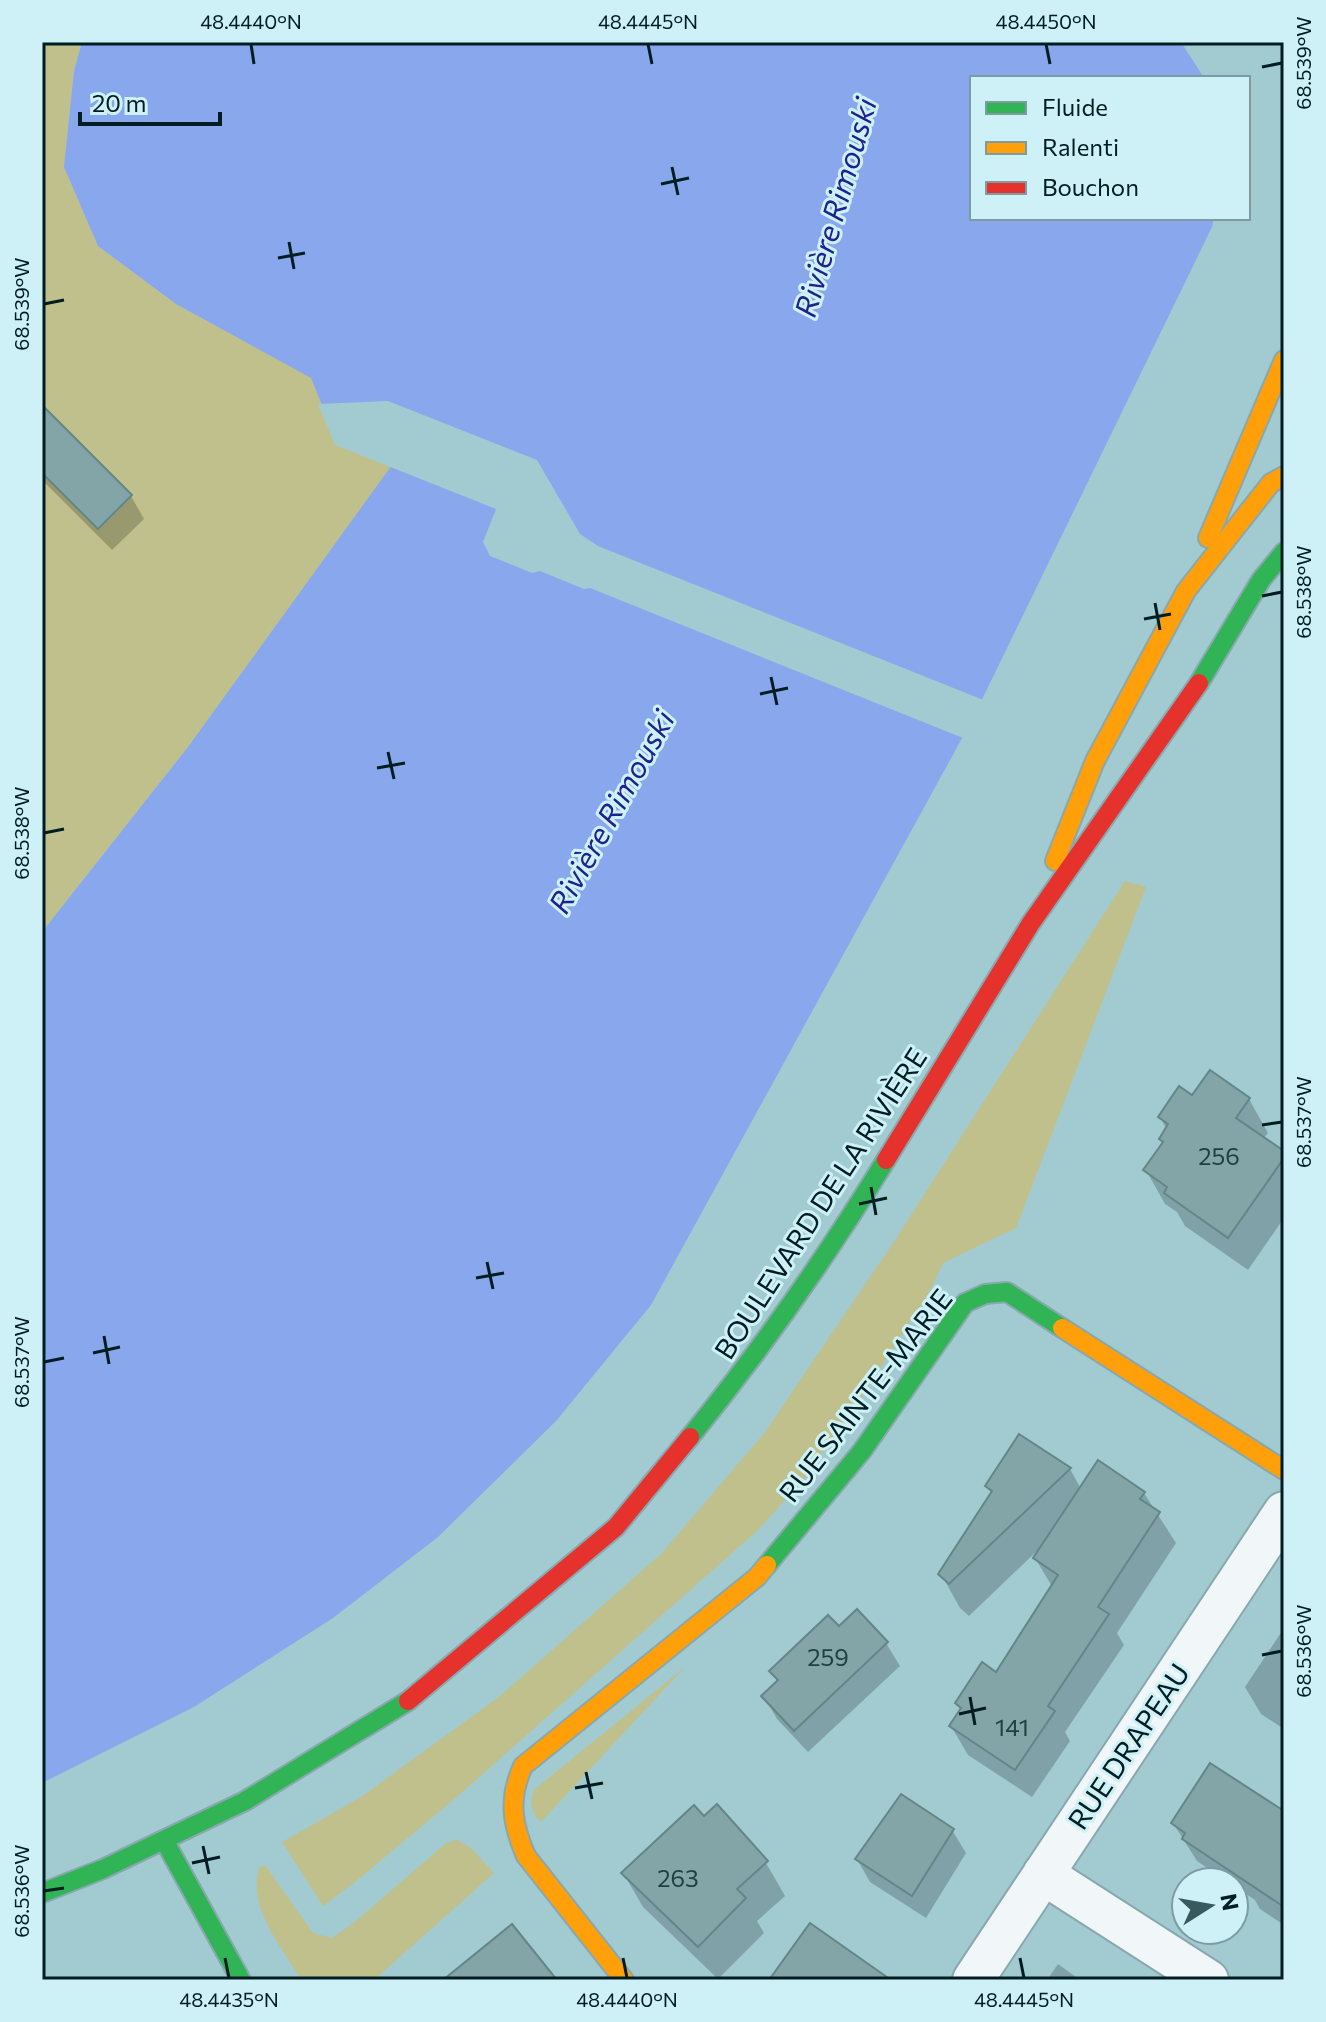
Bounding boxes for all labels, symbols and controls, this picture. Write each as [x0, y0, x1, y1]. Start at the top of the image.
text: 48.4440°N [200, 9, 302, 33]
text: 48.4445°N [598, 9, 698, 33]
text: 48.4450°N [995, 9, 1097, 33]
text: 68.539°W [1291, 16, 1315, 110]
scale bar [80, 76, 220, 126]
legend [970, 76, 1250, 220]
text: 20 m [92, 88, 146, 117]
water label: Rivière Rimouski [785, 92, 883, 321]
text: Fluide [1042, 92, 1108, 121]
text: Ralenti [1042, 132, 1119, 161]
text: Bouchon [1042, 172, 1139, 201]
text: 68.539°W [9, 257, 33, 351]
text: 68.538°W [1291, 545, 1315, 639]
water label: Rivière Rimouski [539, 702, 682, 919]
text: 68.538°W [9, 786, 33, 880]
street label: BOULEVARD DE LA RIVIÈRE [707, 1041, 933, 1365]
text: 68.537°W [1291, 1076, 1315, 1168]
house number: 256 [1198, 1141, 1240, 1170]
street label: RUE SAINTE-MARIE [771, 1282, 959, 1508]
text: 68.537°W [9, 1316, 33, 1408]
text: 68.536°W [1291, 1604, 1315, 1698]
house number: 259 [807, 1642, 849, 1671]
street label: RUE DRAPEAU [1060, 1657, 1196, 1835]
house number: 141 [995, 1712, 1029, 1741]
text: 68.536°W [9, 1844, 33, 1938]
house number: 263 [657, 1863, 699, 1892]
north arrow [1170, 1866, 1250, 1946]
text: N [1215, 1891, 1245, 1913]
text: 48.4435°N [179, 1987, 279, 2011]
text: 48.4440°N [576, 1987, 678, 2011]
text: 48.4445°N [974, 1987, 1074, 2011]

